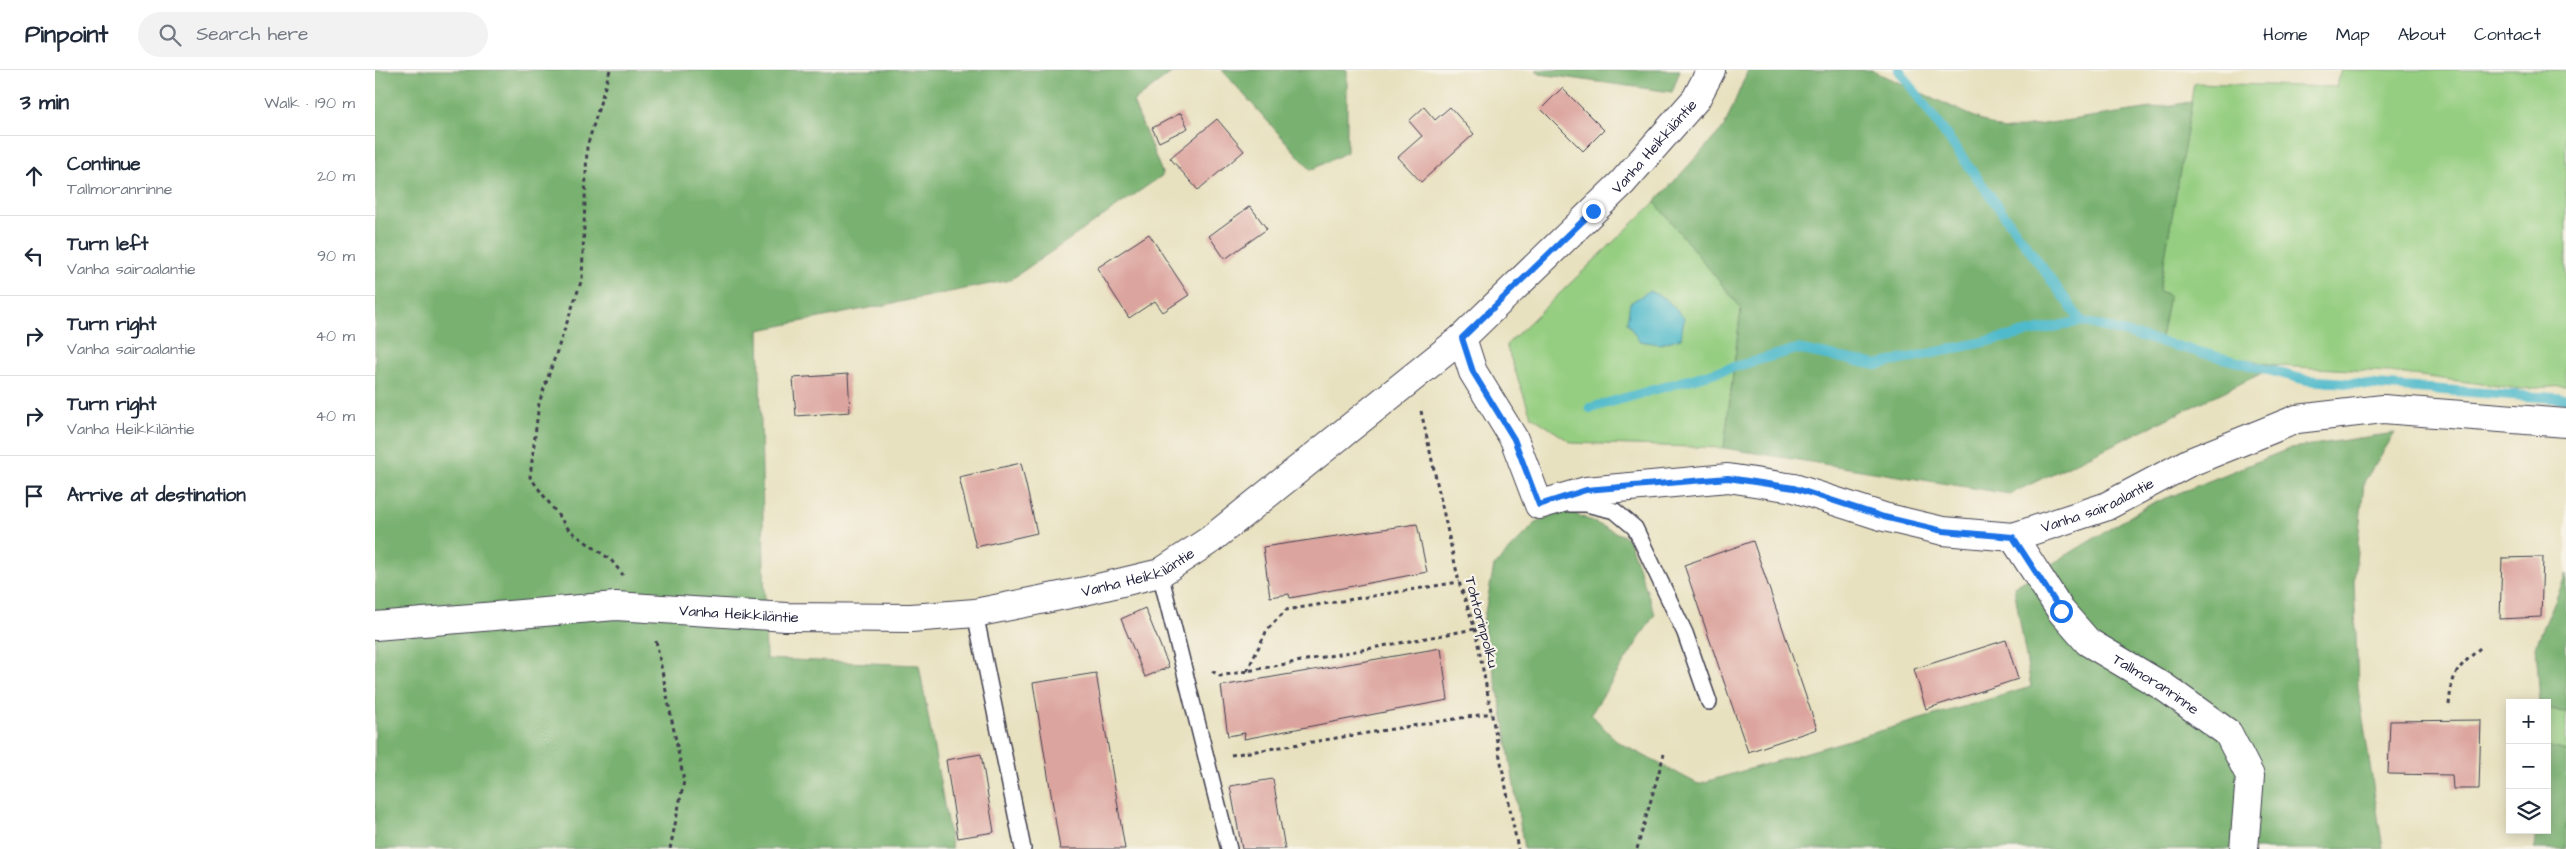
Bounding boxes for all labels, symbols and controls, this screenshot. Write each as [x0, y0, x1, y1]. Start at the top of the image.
search box [138, 12, 488, 57]
text: Pinpoint [25, 18, 108, 52]
icon: search [156, 21, 184, 49]
text: Search here [196, 21, 308, 48]
text: Home [2263, 22, 2308, 47]
text: Map [2336, 22, 2370, 47]
text: About [2398, 22, 2446, 47]
text: Contact [2474, 22, 2541, 47]
text: 3 min [20, 88, 69, 117]
text: Walk · 190 m [264, 92, 355, 114]
street label: Vanha Heikkiläntie [1607, 95, 1702, 199]
text: Continue [67, 151, 141, 178]
icon: ahead [20, 162, 48, 190]
text: 20 m [317, 165, 355, 187]
text: Tallmoranrinne [67, 178, 172, 200]
route end [1582, 200, 1605, 223]
text: Turn left [67, 231, 148, 258]
icon: left [20, 242, 48, 270]
text: 90 m [317, 245, 355, 267]
text: Vanha sairaalantie [67, 258, 196, 280]
text: Turn right [67, 311, 156, 338]
icon: right [20, 322, 48, 350]
text: 40 m [315, 325, 355, 347]
text: Vanha sairaalantie [67, 338, 196, 360]
text: Turn right [67, 391, 156, 418]
icon: right [20, 402, 48, 430]
text: 40 m [315, 405, 355, 427]
text: Vanha Heikkiläntie [67, 418, 195, 440]
street label: Vanha sairaalantie [2038, 473, 2158, 538]
icon: arrive [20, 482, 48, 510]
text: Arrive at destination [67, 482, 246, 509]
street label: Vanha Heikkiläntie [1079, 543, 1199, 603]
street label: Tohtorinpolku [1459, 574, 1504, 670]
street label: Vanha Heikkiläntie [678, 600, 799, 628]
route start [2050, 600, 2073, 623]
street label: Tallmoranrinne [2108, 649, 2203, 720]
map controls [2506, 699, 2551, 834]
button: + [2506, 699, 2551, 744]
button: − [2506, 744, 2551, 789]
button: layers [2506, 789, 2551, 834]

